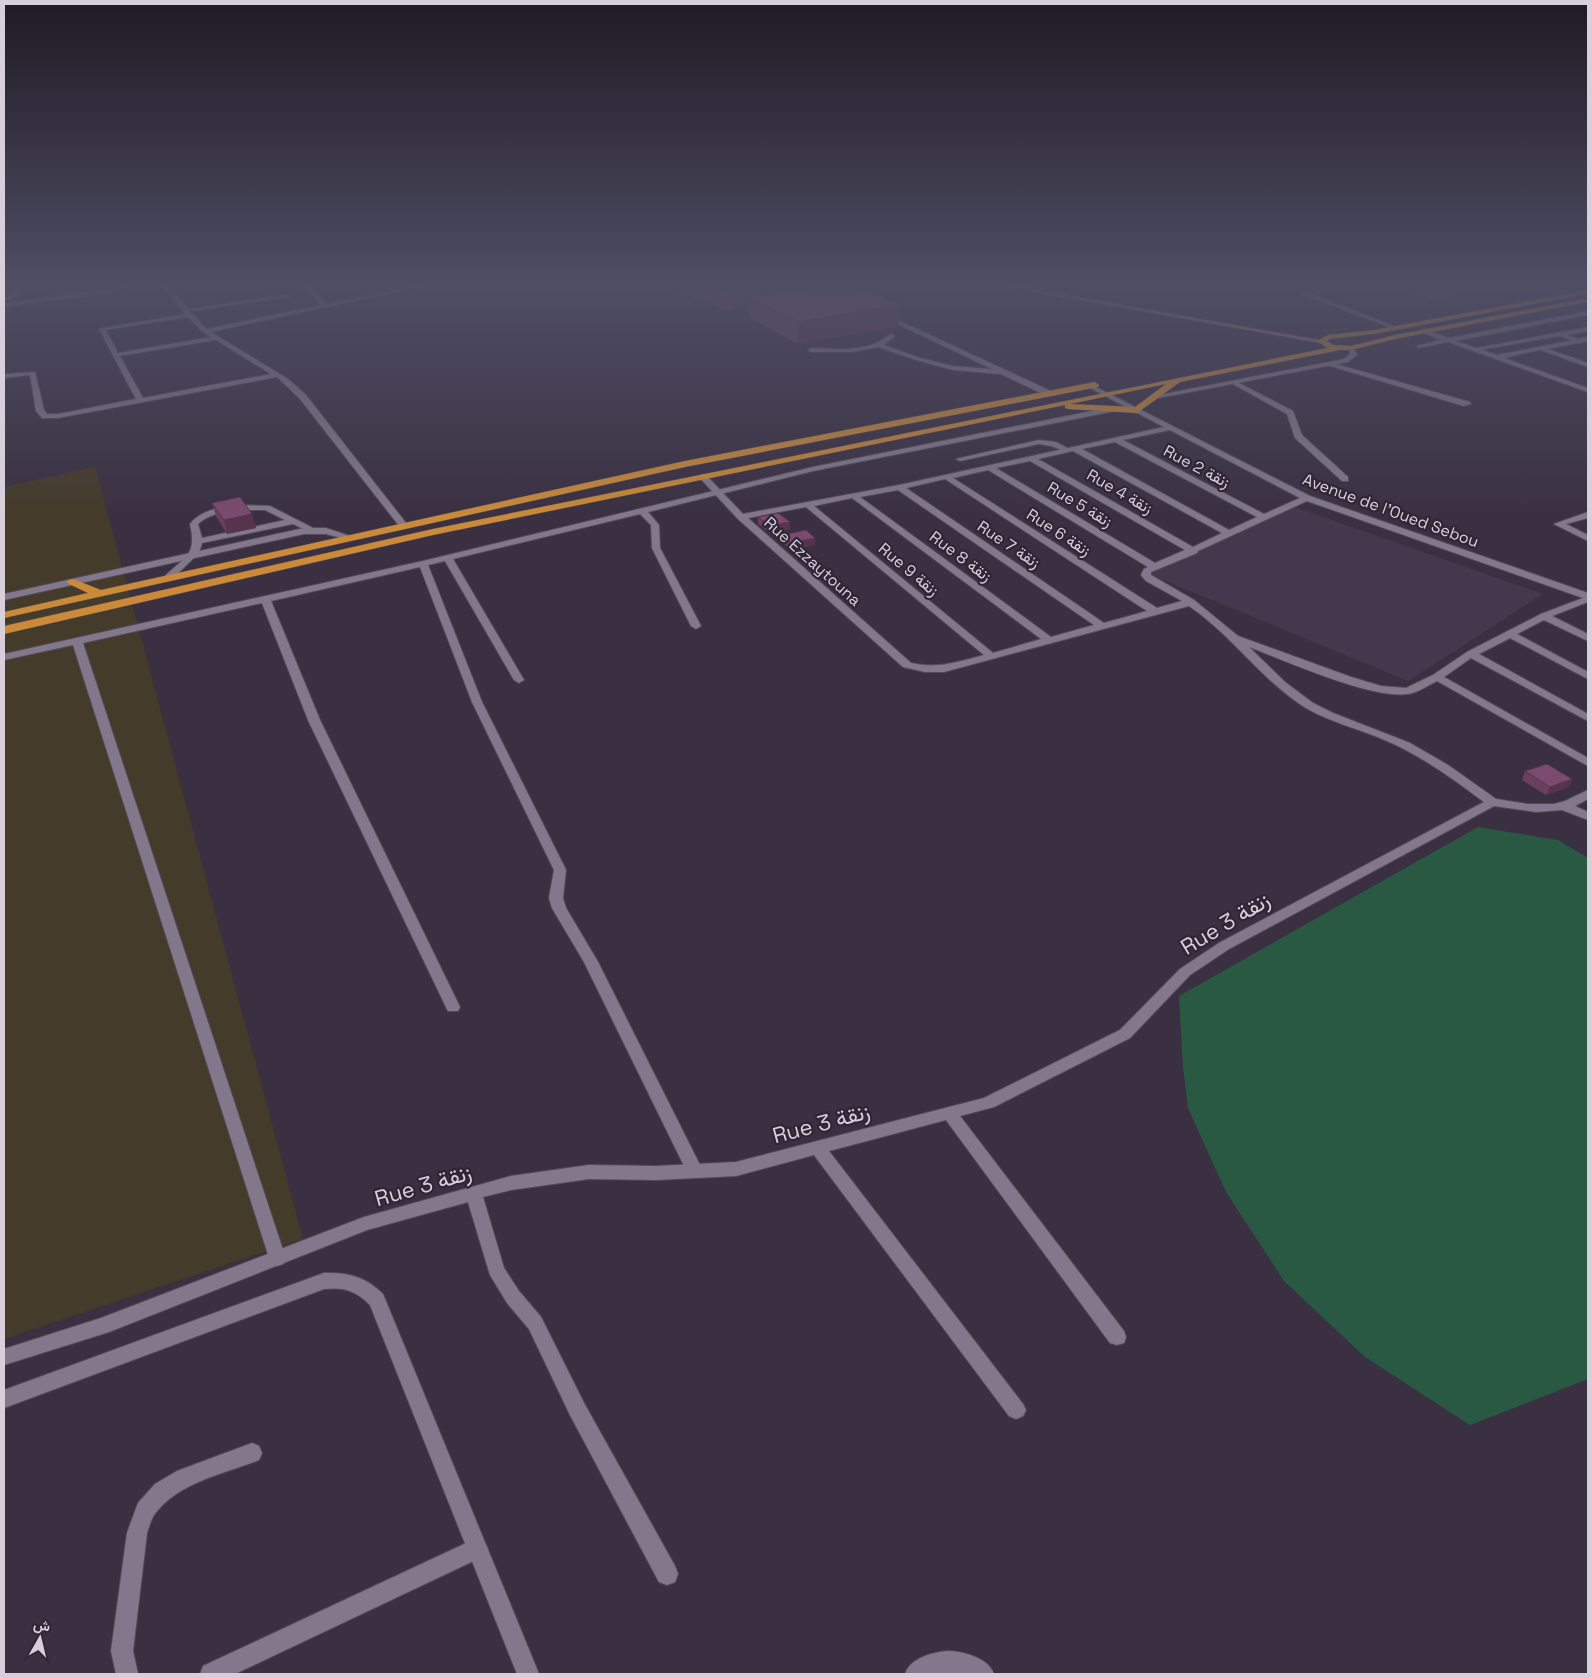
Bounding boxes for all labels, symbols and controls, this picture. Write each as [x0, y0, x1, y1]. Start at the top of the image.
street label: Rue 2 زنقة [1160, 440, 1234, 493]
street label: Rue 4 زنقة [1083, 464, 1157, 519]
street label: Avenue de l'Oued Sebou [1300, 469, 1482, 552]
street label: Rue 5 زنقة [1043, 477, 1116, 532]
street label: Rue 6 زنقة [1023, 504, 1095, 561]
street label: Rue Ezzaytouna [760, 512, 866, 611]
street label: Rue 7 زنقة [973, 516, 1044, 573]
street label: Rue 8 زنقة [925, 526, 996, 587]
street label: Rue 9 زنقة [874, 538, 943, 601]
street label: Rue 3 زنقة [1175, 885, 1275, 961]
street label: Rue 3 زنقة [769, 1097, 873, 1149]
street label: Rue 3 زنقة [371, 1158, 475, 1212]
north arrow [15, 1613, 65, 1663]
text: ش [32, 1615, 52, 1635]

